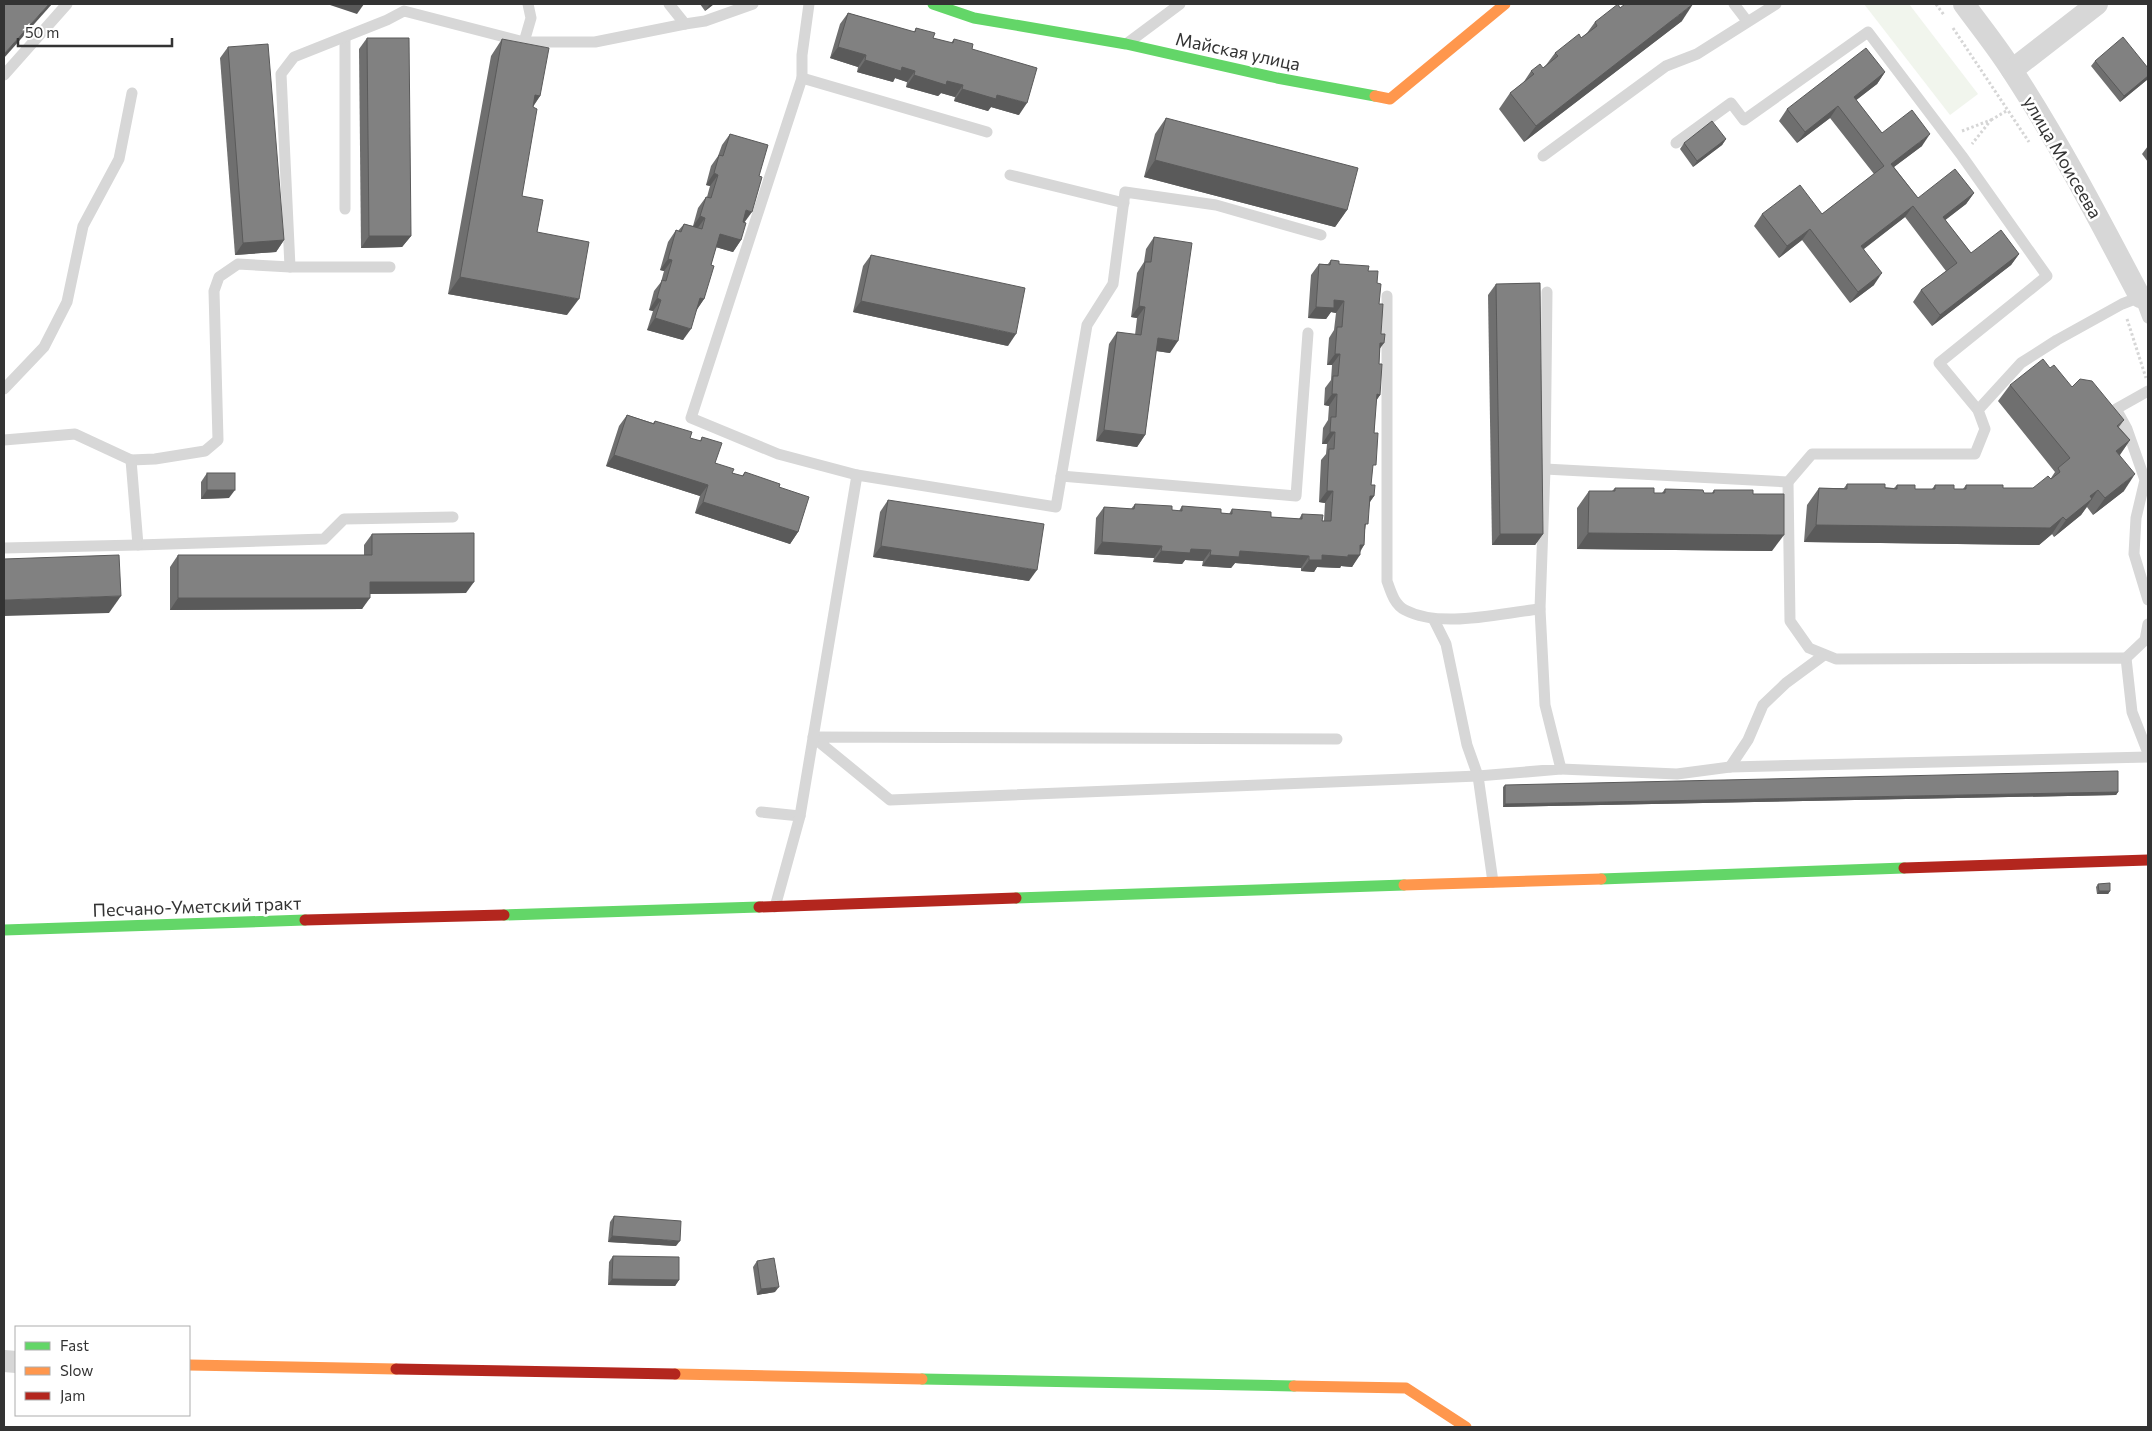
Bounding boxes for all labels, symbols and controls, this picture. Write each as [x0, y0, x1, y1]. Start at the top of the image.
scale bar [18, 15, 171, 47]
text: 50 m [25, 23, 59, 41]
street label: Майская улица [1174, 27, 1302, 75]
street label: улица Моисеева [2019, 92, 2107, 222]
street label: Песчано-Уметский тракт [92, 891, 302, 921]
legend [15, 1326, 190, 1416]
text: Fast [60, 1336, 89, 1354]
text: Slow [60, 1361, 93, 1379]
text: Jam [60, 1386, 85, 1404]

